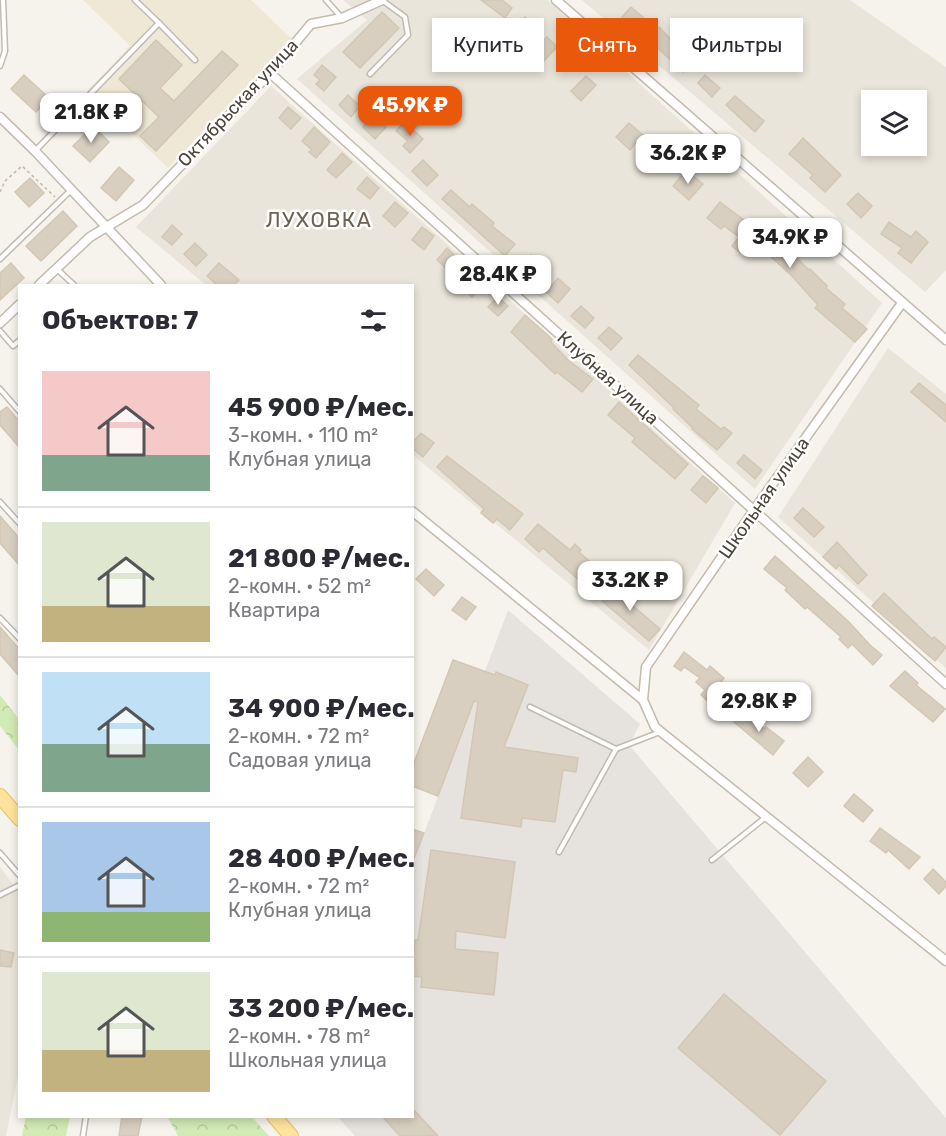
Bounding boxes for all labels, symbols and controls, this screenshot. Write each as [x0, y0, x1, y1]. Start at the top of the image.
chip: Купить [432, 18, 544, 72]
chip: Снять [556, 18, 658, 72]
chip: Фильтры [670, 18, 803, 72]
street label: Октябрьская улица [173, 35, 303, 171]
pin: 45.9K ₽ [355, 86, 465, 137]
map controls [861, 90, 927, 156]
button: layers [861, 90, 927, 156]
pin: 21.8K ₽ [36, 93, 146, 144]
text: 45.9K ₽ [372, 93, 448, 117]
text: 21.8K ₽ [54, 100, 128, 124]
pin: 36.2K ₽ [633, 134, 743, 185]
text: 36.2K ₽ [650, 141, 726, 165]
district label: ЛУХОВКА [266, 207, 372, 232]
pin: 34.9K ₽ [735, 218, 845, 269]
text: 34.9K ₽ [752, 225, 828, 249]
pin: 28.4K ₽ [443, 255, 553, 306]
text: 28.4K ₽ [459, 262, 537, 286]
icon: filters [357, 304, 390, 337]
text: Объектов: 7 [42, 305, 198, 336]
street label: Клубная улица [553, 327, 663, 429]
text: 45 900 ₽/мес. [228, 392, 414, 423]
icon: home [90, 395, 162, 467]
text: 3-комн. · 110 m² [228, 423, 378, 447]
street label: Школьная улица [714, 433, 814, 563]
text: Клубная улица [228, 447, 372, 471]
text: 21 800 ₽/мес. [228, 543, 410, 574]
icon: home [90, 546, 162, 618]
pin: 33.2K ₽ [575, 561, 685, 612]
text: 33.2K ₽ [592, 568, 668, 592]
text: 2-комн. · 52 m² [228, 574, 371, 598]
text: Квартира [228, 598, 320, 622]
pin: 29.8K ₽ [704, 682, 814, 733]
text: 29.8K ₽ [721, 689, 797, 713]
text: 34 900 ₽/мес. [228, 693, 415, 724]
icon: home [90, 696, 162, 768]
text: 2-комн. · 72 m² [228, 724, 369, 748]
text: Садовая улица [228, 748, 371, 772]
text: 28 400 ₽/мес. [228, 843, 415, 874]
icon: home [90, 846, 162, 918]
text: 2-комн. · 72 m² [228, 874, 369, 898]
text: Клубная улица [228, 898, 372, 922]
text: 33 200 ₽/мес. [228, 993, 414, 1024]
icon: home [90, 996, 162, 1068]
text: 2-комн. · 78 m² [228, 1024, 370, 1048]
text: Школьная улица [228, 1048, 387, 1072]

